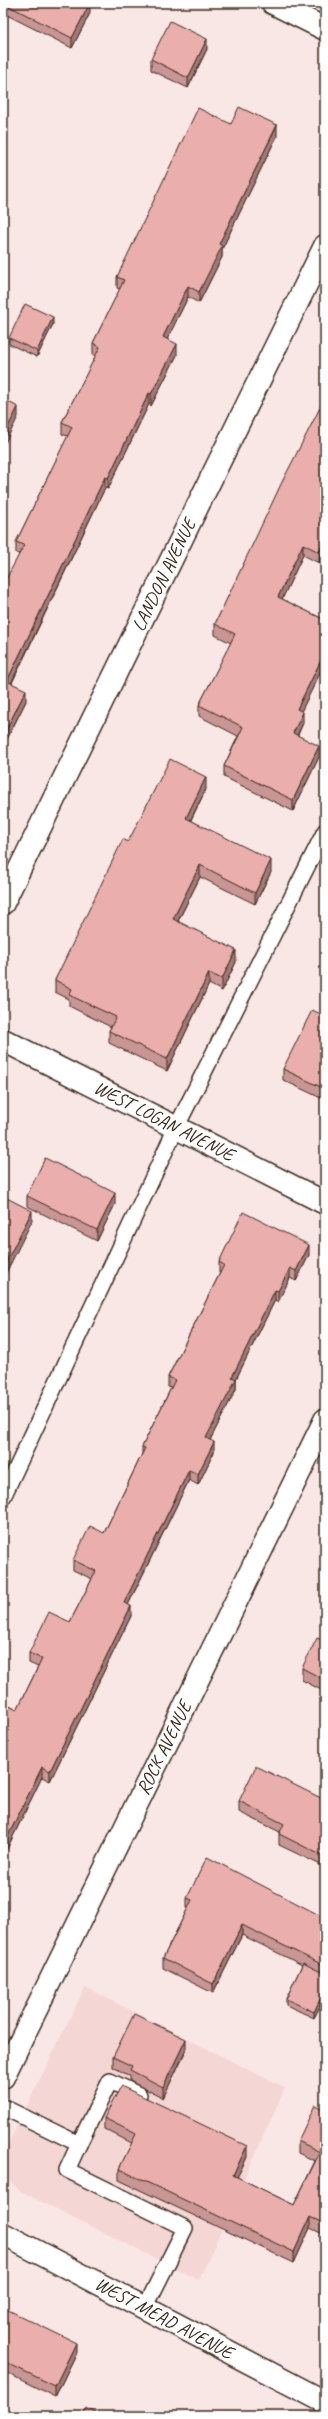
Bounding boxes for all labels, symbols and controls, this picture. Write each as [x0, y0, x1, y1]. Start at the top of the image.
street label: LANDON AVENUE [126, 513, 203, 635]
street label: WEST LOGAN AVENUE [90, 1075, 241, 1168]
street label: ROCK AVENUE [131, 1695, 198, 1799]
street label: WEST MEAD AVENUE [91, 2272, 240, 2366]

